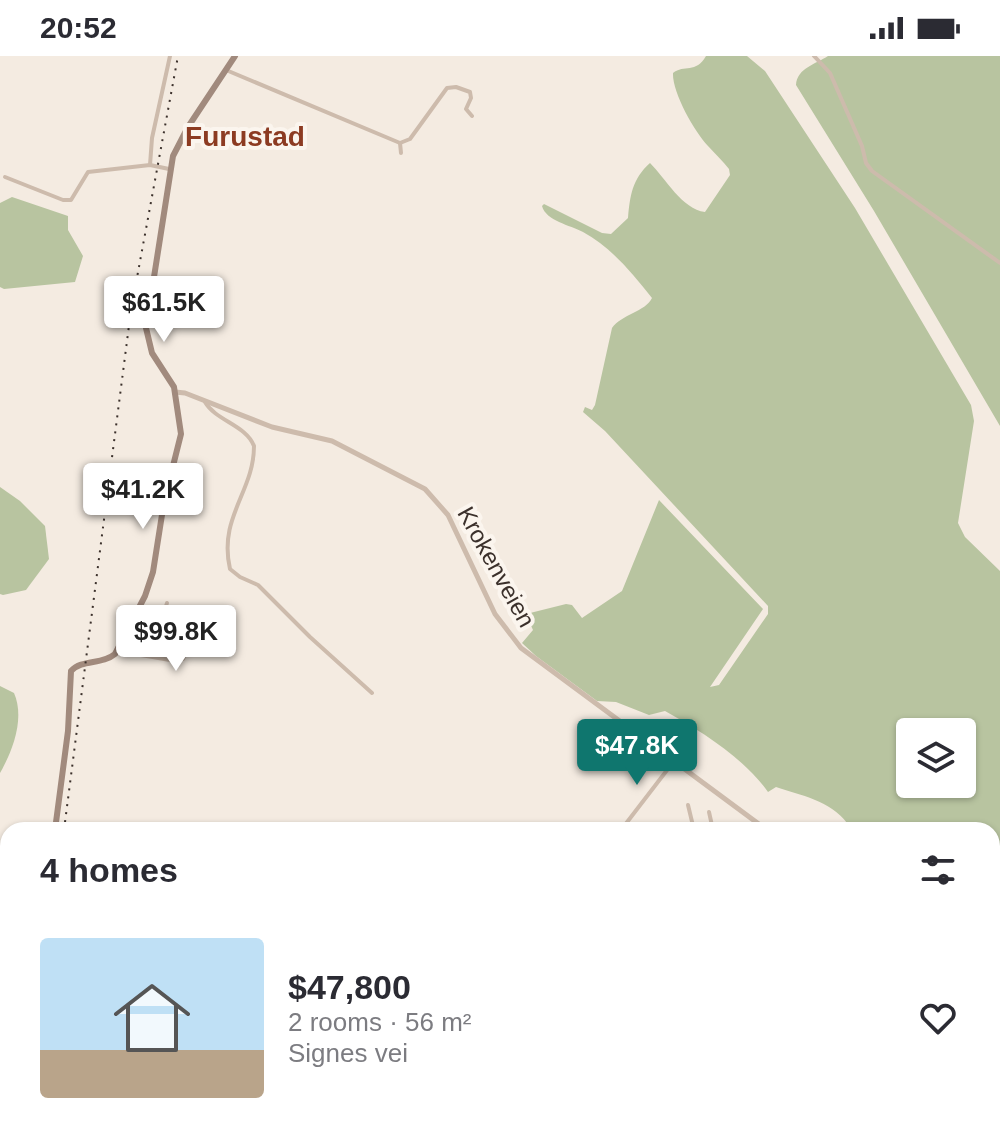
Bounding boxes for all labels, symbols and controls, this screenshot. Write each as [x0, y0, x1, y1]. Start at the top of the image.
text: 20:52 [40, 11, 117, 44]
district label: Furustad [185, 121, 305, 152]
pin: $61.5K [99, 276, 229, 344]
text: $61.5K [122, 287, 206, 317]
pin: $41.2K [78, 463, 208, 531]
text: $41.2K [101, 474, 185, 504]
street label: Krokenveien [452, 502, 541, 632]
pin: $99.8K [111, 605, 241, 673]
text: $99.8K [134, 616, 218, 646]
map controls [896, 718, 976, 798]
button: layers [896, 718, 976, 798]
pin: $47.8K [572, 719, 702, 787]
text: $47.8K [595, 730, 679, 760]
icon: filters [916, 848, 960, 892]
text: 4 homes [40, 851, 178, 889]
text: $47,800 [288, 968, 411, 1006]
icon: home [104, 970, 200, 1066]
icon: heart [916, 996, 960, 1040]
text: 2 rooms · 56 m² [288, 1007, 472, 1037]
text: Signes vei [288, 1038, 408, 1068]

